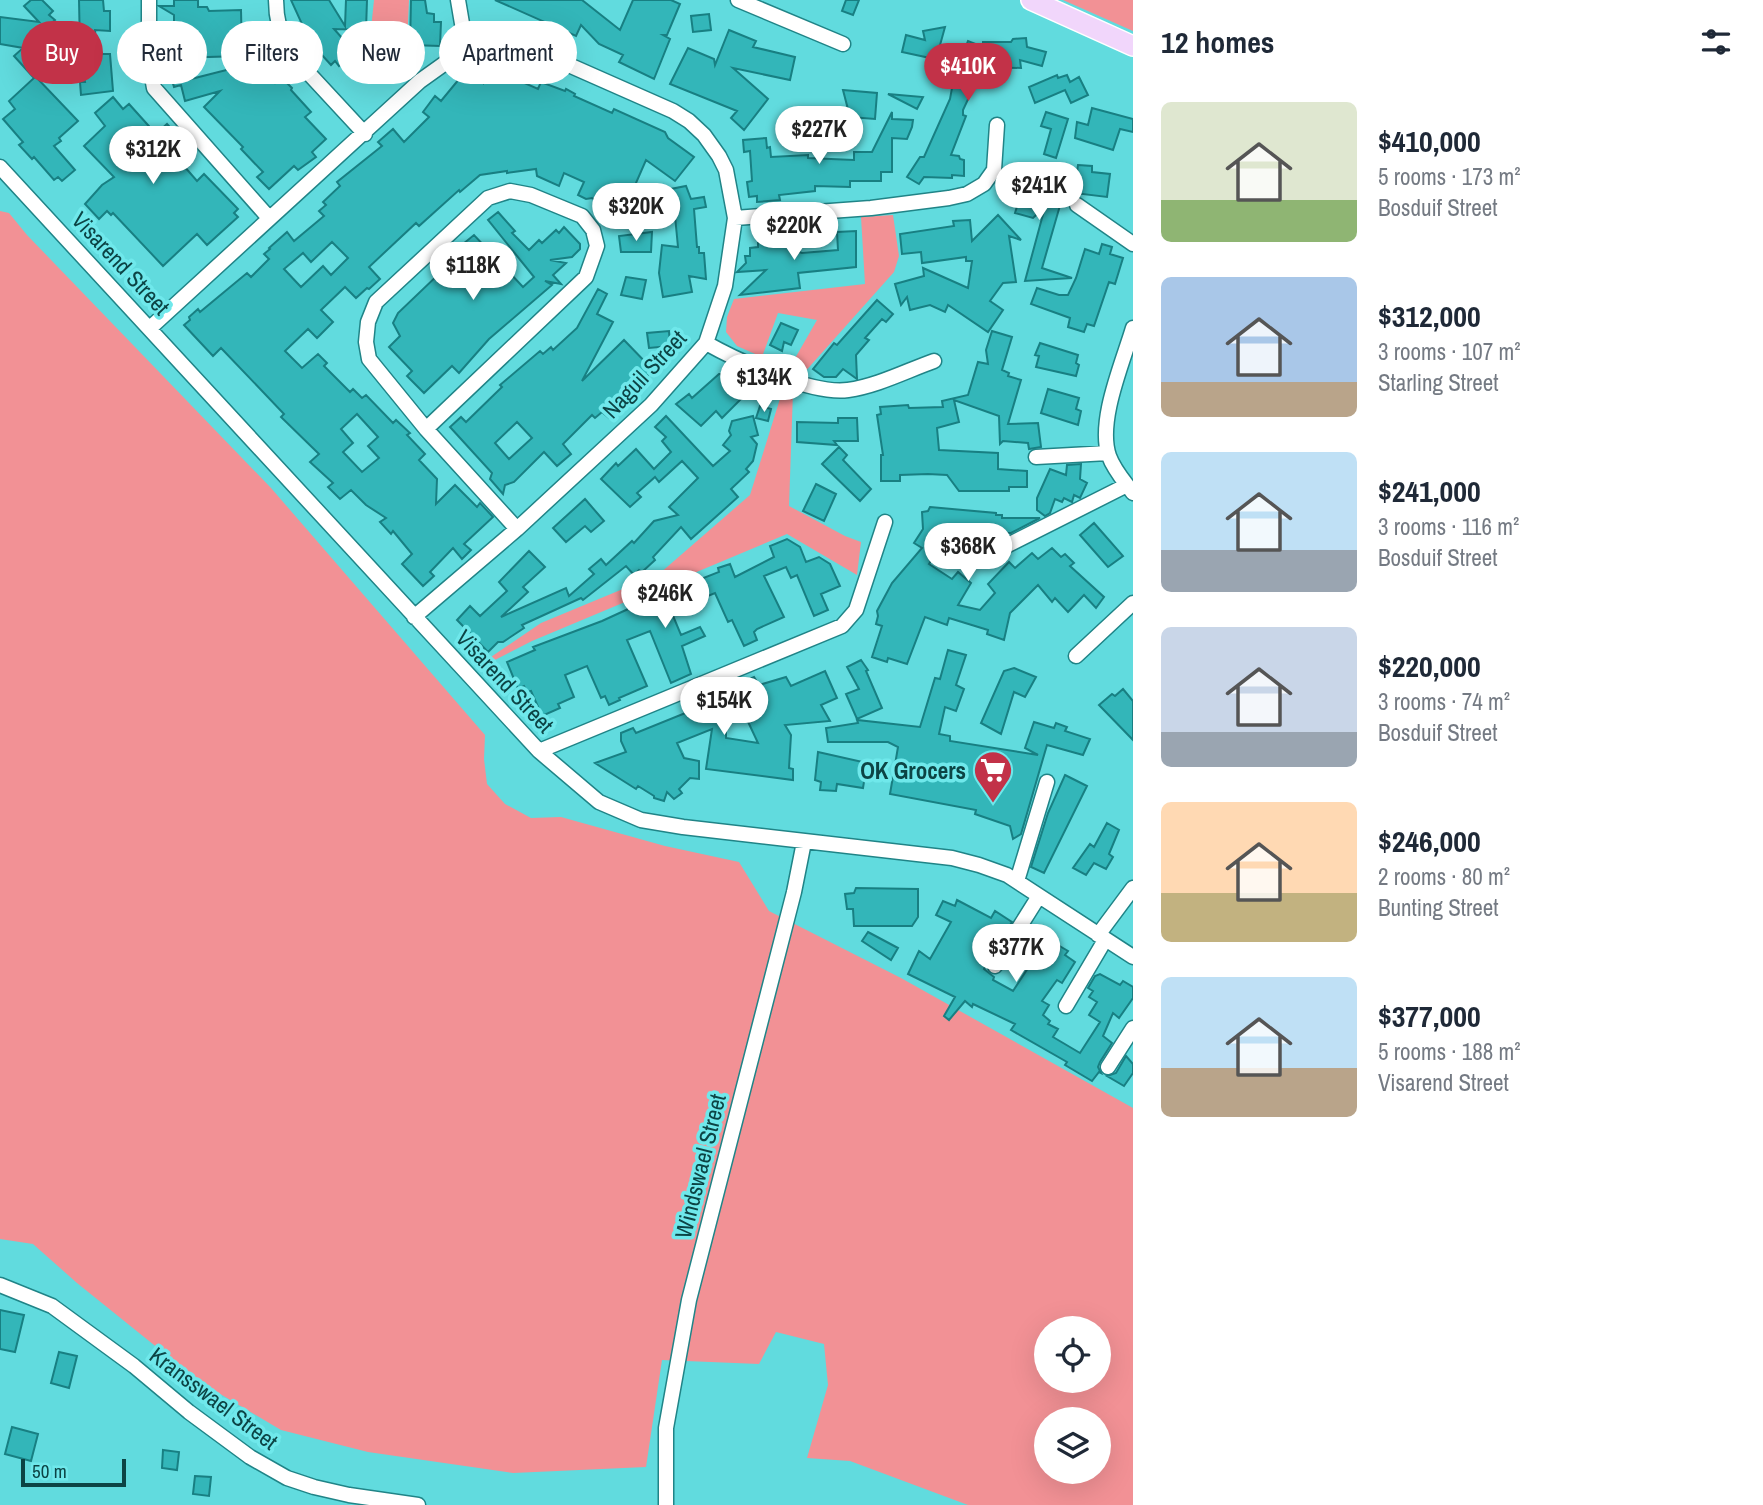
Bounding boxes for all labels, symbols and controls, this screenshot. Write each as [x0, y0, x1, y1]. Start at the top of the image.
chip: Buy [21, 21, 103, 84]
chip: Rent [117, 21, 207, 84]
chip: Filters [221, 21, 323, 84]
chip: New [337, 21, 425, 84]
chip: Apartment [439, 21, 577, 84]
text: 12 homes [1161, 22, 1275, 62]
icon: filters [1697, 23, 1735, 61]
pin: $410K [919, 43, 1017, 103]
text: $410K [940, 50, 996, 81]
pin: $227K [770, 106, 868, 166]
text: $227K [791, 113, 847, 144]
text: $410,000 [1378, 121, 1481, 161]
pin: $312K [104, 127, 202, 186]
icon: home [1217, 130, 1301, 214]
text: $312K [125, 133, 181, 164]
text: 5 rooms · 173 m² [1378, 161, 1521, 192]
pin: $241K [990, 162, 1088, 222]
text: $241K [1011, 169, 1067, 200]
pin: $320K [587, 184, 685, 243]
text: $320K [608, 190, 664, 221]
text: Bosduif Street [1378, 192, 1498, 223]
pin: $220K [745, 202, 843, 262]
street label: Visarend Street [65, 205, 177, 321]
text: $220K [766, 209, 822, 240]
pin: $118K [424, 243, 522, 302]
text: $118K [446, 249, 500, 280]
text: $312,000 [1378, 296, 1481, 336]
icon: home [1217, 305, 1301, 389]
street label: Naguil Street [595, 323, 693, 425]
text: 3 rooms · 107 m² [1378, 336, 1521, 367]
pin: $134K [715, 354, 813, 414]
text: $134K [736, 361, 792, 392]
text: Starling Street [1378, 367, 1499, 398]
text: $241,000 [1378, 471, 1481, 511]
icon: home [1217, 480, 1301, 564]
text: 3 rooms · 116 m² [1378, 511, 1519, 542]
pin: $368K [919, 524, 1017, 583]
text: $368K [940, 530, 996, 561]
text: Bosduif Street [1378, 542, 1498, 573]
pin: $246K [616, 570, 714, 630]
text: $246K [637, 577, 693, 608]
street label: Visarend Street [449, 623, 561, 739]
text: $220,000 [1378, 646, 1481, 686]
icon: home [1217, 655, 1301, 739]
pin: $154K [675, 678, 773, 737]
text: $154K [696, 684, 752, 715]
text: 3 rooms · 74 m² [1378, 686, 1510, 717]
text: Bosduif Street [1378, 717, 1498, 748]
supermarket icon: OK Grocers [972, 749, 1014, 804]
place label: OK Grocers [860, 755, 966, 786]
text: $246,000 [1378, 821, 1481, 861]
icon: home [1217, 830, 1301, 914]
text: 2 rooms · 80 m² [1378, 861, 1510, 892]
text: Bunting Street [1378, 892, 1499, 923]
pin: $377K [967, 925, 1065, 984]
text: $377K [988, 931, 1044, 962]
text: $377,000 [1378, 996, 1481, 1036]
icon: home [1217, 1005, 1301, 1089]
text: 5 rooms · 188 m² [1378, 1036, 1521, 1067]
text: Visarend Street [1378, 1067, 1509, 1098]
street label: Windswael Street [667, 1091, 733, 1241]
map controls [1034, 1316, 1111, 1484]
button: locate [1034, 1316, 1111, 1393]
street label: Kransswael Street [144, 1340, 284, 1456]
button: layers [1034, 1407, 1111, 1484]
scale bar [21, 1456, 126, 1488]
text: 50 m [32, 1458, 67, 1484]

